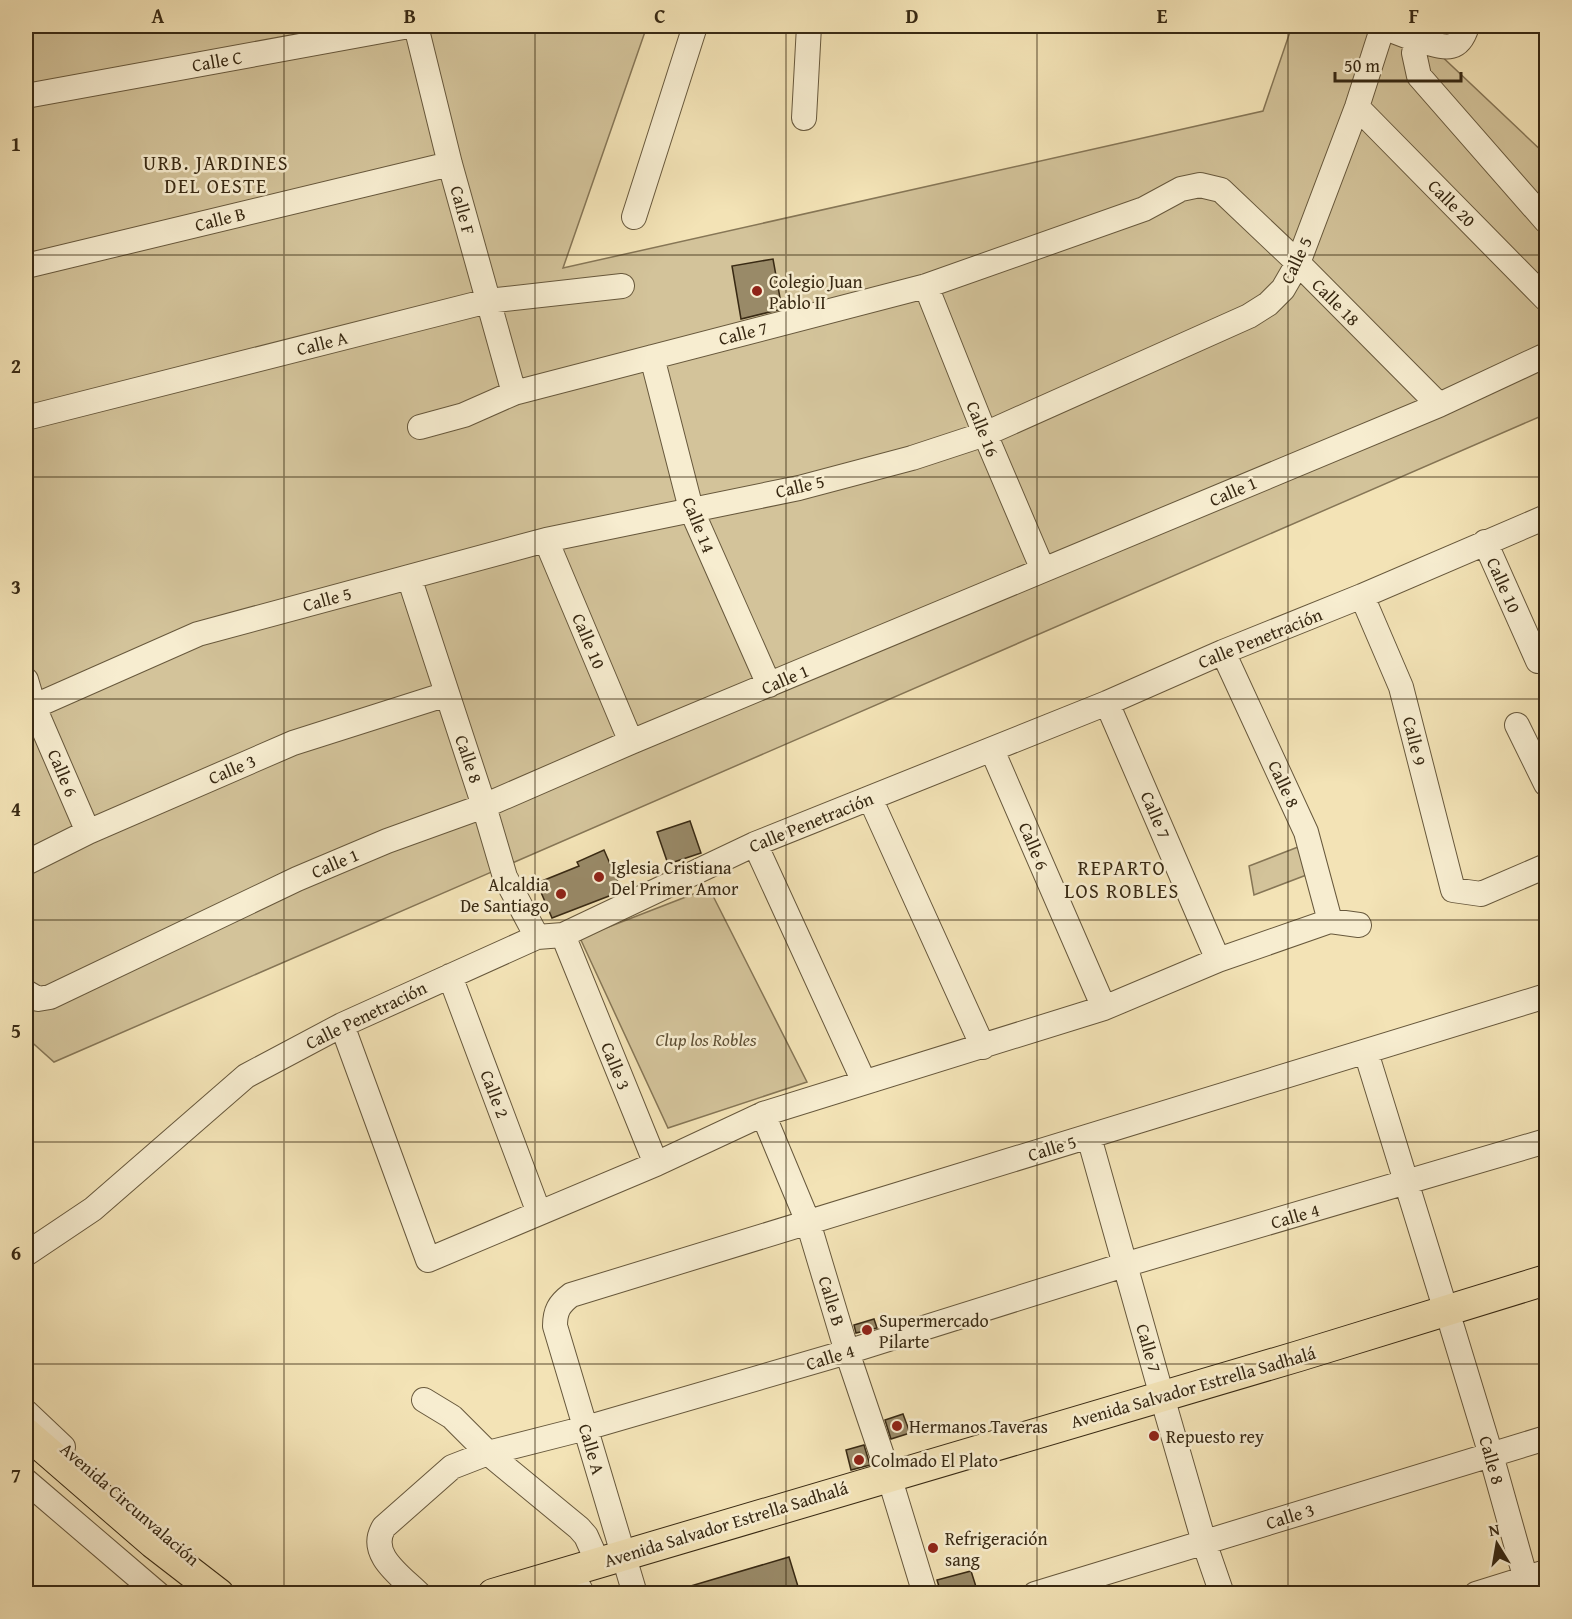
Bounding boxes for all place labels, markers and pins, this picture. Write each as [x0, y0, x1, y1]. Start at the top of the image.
place label: Colegio Juan Pablo II [769, 268, 863, 316]
marker: Colegio Juan Pablo II [750, 284, 764, 298]
place label: Iglesia Cristiana Del Primer Amor [611, 854, 739, 902]
marker: Iglesia Cristiana Del Primer Amor [592, 870, 606, 884]
place label: Alcaldia De Santiago [460, 871, 549, 919]
marker: Alcaldia De Santiago [554, 887, 568, 901]
place label: Supermercado Pilarte [879, 1307, 989, 1355]
marker: Supermercado Pilarte [860, 1323, 874, 1337]
place label: Hermanos Taveras [909, 1413, 1048, 1440]
marker: Hermanos Taveras [890, 1419, 904, 1433]
place label: Repuesto rey [1166, 1423, 1264, 1450]
marker: Repuesto rey [1147, 1429, 1161, 1443]
place label: Colmado El Plato [871, 1447, 998, 1474]
marker: Colmado El Plato [852, 1453, 866, 1467]
place label: Refrigeración sang [945, 1525, 1048, 1573]
marker: Refrigeración sang [926, 1541, 940, 1555]

